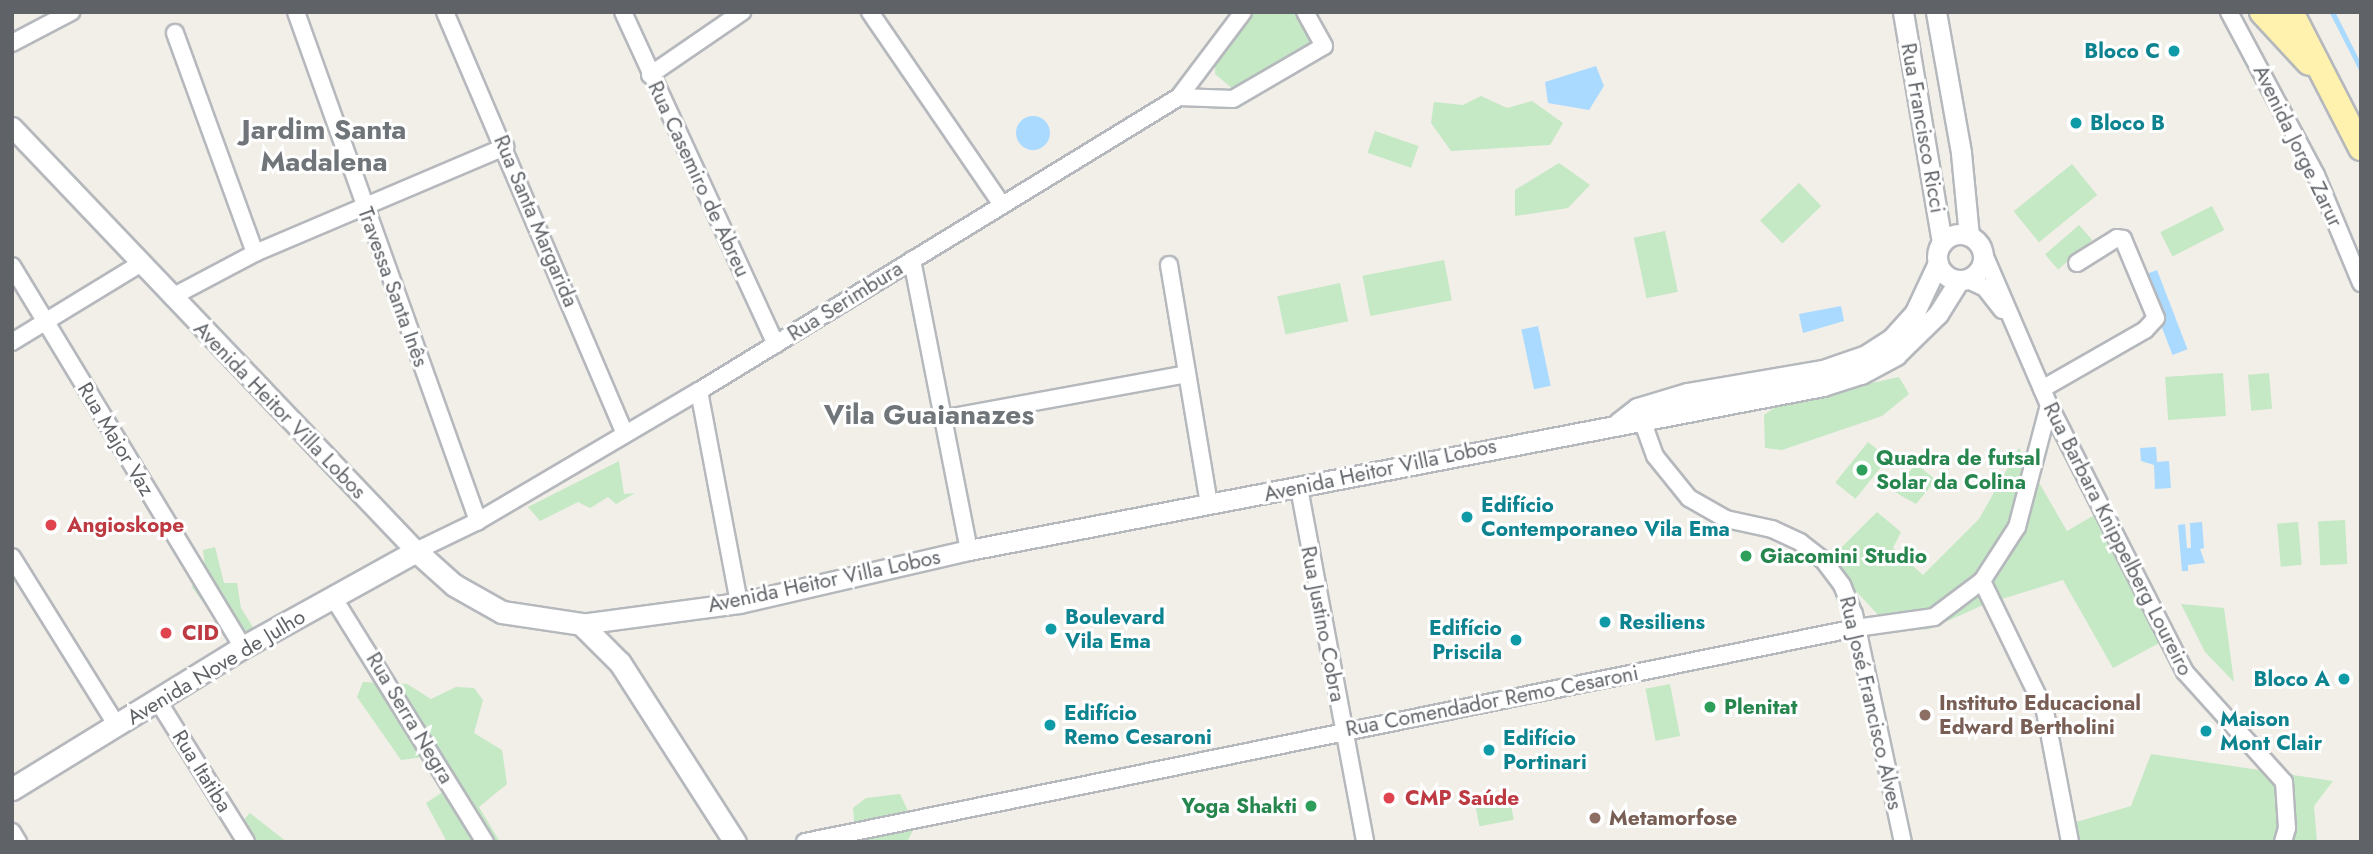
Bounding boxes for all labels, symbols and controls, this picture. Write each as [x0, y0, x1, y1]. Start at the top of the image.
place label: Bloco C [2084, 38, 2160, 64]
street label: Rua Francisco Ricci [1896, 41, 1950, 215]
marker: Bloco C [2166, 43, 2182, 59]
street label: Avenida Jorge Zarur [2248, 61, 2348, 231]
street label: Rua Casemiro de Abreu [643, 77, 755, 281]
place label: Bloco B [2090, 110, 2165, 136]
district label: Jardim Santa Madalena [242, 113, 406, 179]
marker: Bloco B [2068, 115, 2084, 131]
street label: Rua Santa Margarida [488, 131, 584, 311]
street label: Travessa Santa Inês [352, 204, 434, 370]
street label: Rua Serimbura [783, 256, 907, 346]
street label: Avenida Heitor Villa Lobos [189, 316, 371, 504]
street label: Rua Major Vaz [72, 378, 160, 500]
district label: Vila Guaianazes [824, 398, 1034, 432]
street label: Rua Barbara Knippelberg Loureiro [2038, 398, 2198, 680]
street label: Avenida Heitor Villa Lobos [1262, 433, 1498, 507]
place label: Quadra de futsal Solar da Colina [1876, 445, 2041, 495]
marker: Quadra de futsal Solar da Colina [1854, 462, 1870, 478]
place label: Edifício Contemporaneo Vila Ema [1481, 492, 1730, 542]
marker: Edifício Contemporaneo Vila Ema [1459, 509, 1475, 525]
place label: Angioskope [67, 512, 184, 538]
marker: Angioskope [41, 515, 61, 535]
place label: Giacomini Studio [1760, 543, 1927, 569]
street label: Avenida Heitor Villa Lobos [706, 544, 942, 618]
street label: Rua Justino Cobra [1296, 544, 1350, 704]
marker: Giacomini Studio [1738, 548, 1754, 564]
street label: Rua José Francisco Alves [1834, 594, 1908, 812]
street label: Avenida Nove de Julho [122, 604, 310, 730]
place label: Boulevard Vila Ema [1065, 604, 1165, 654]
place label: Resiliens [1619, 609, 1705, 635]
marker: Resiliens [1597, 614, 1613, 630]
place label: Edifício Priscila [1429, 615, 1502, 665]
place label: CID [182, 620, 219, 646]
marker: Boulevard Vila Ema [1043, 621, 1059, 637]
marker: CID [156, 623, 176, 643]
marker: Edifício Priscila [1508, 632, 1524, 648]
street label: Rua Serra Negra [361, 648, 459, 788]
street label: Rua Comendador Remo Cesaroni [1344, 660, 1640, 742]
place label: Bloco A [2253, 666, 2330, 692]
marker: Bloco A [2336, 671, 2352, 687]
place label: Instituto Educacional Edward Bertholini [1939, 690, 2141, 740]
place label: Plenitat [1724, 694, 1797, 720]
marker: Plenitat [1702, 699, 1718, 715]
place label: Edifício Remo Cesaroni [1064, 700, 1212, 750]
place label: Maison Mont Clair [2220, 706, 2322, 756]
marker: Instituto Educacional Edward Bertholini [1917, 707, 1933, 723]
marker: Edifício Remo Cesaroni [1042, 717, 1058, 733]
marker: Maison Mont Clair [2198, 723, 2214, 739]
street label: Rua Itatiba [167, 725, 237, 817]
place label: Edifício Portinari [1503, 725, 1587, 775]
marker: Edifício Portinari [1481, 742, 1497, 758]
place label: CMP Saúde [1405, 785, 1519, 811]
marker: CMP Saúde [1379, 788, 1399, 808]
place label: Yoga Shakti [1181, 793, 1297, 819]
marker: Yoga Shakti [1303, 798, 1319, 814]
place label: Metamorfose [1609, 805, 1737, 831]
marker: Metamorfose [1587, 810, 1603, 826]

